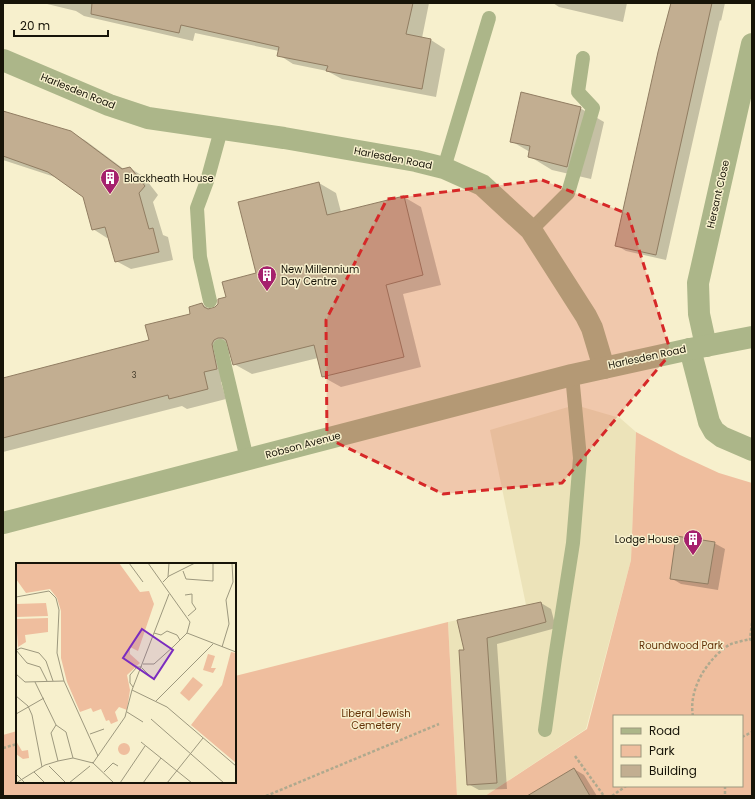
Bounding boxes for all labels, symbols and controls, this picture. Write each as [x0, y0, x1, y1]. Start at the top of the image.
scale bar [14, 12, 108, 38]
text: 20 m [20, 17, 50, 34]
street label: Harlesden Road [38, 69, 118, 113]
street label: Harlesden Road [353, 143, 433, 173]
street label: Hersant Close [703, 158, 733, 230]
building icon: Blackheath House [99, 167, 121, 195]
place label: Blackheath House [124, 171, 214, 186]
place label: New Millennium Day Centre [281, 262, 359, 289]
building icon: New Millennium Day Centre [256, 264, 278, 292]
street label: Harlesden Road [607, 341, 687, 373]
house number: 3 [132, 370, 137, 381]
street label: Robson Avenue [264, 428, 342, 462]
building icon: Lodge House [682, 528, 704, 556]
place label: Lodge House [615, 532, 679, 547]
inset map [16, 563, 236, 783]
park label: Roundwood Park [639, 638, 724, 653]
park label: Liberal Jewish Cemetery [341, 706, 411, 733]
legend [613, 715, 743, 787]
text: Road [649, 722, 680, 739]
text: Park [649, 742, 676, 759]
text: Building [649, 762, 697, 779]

